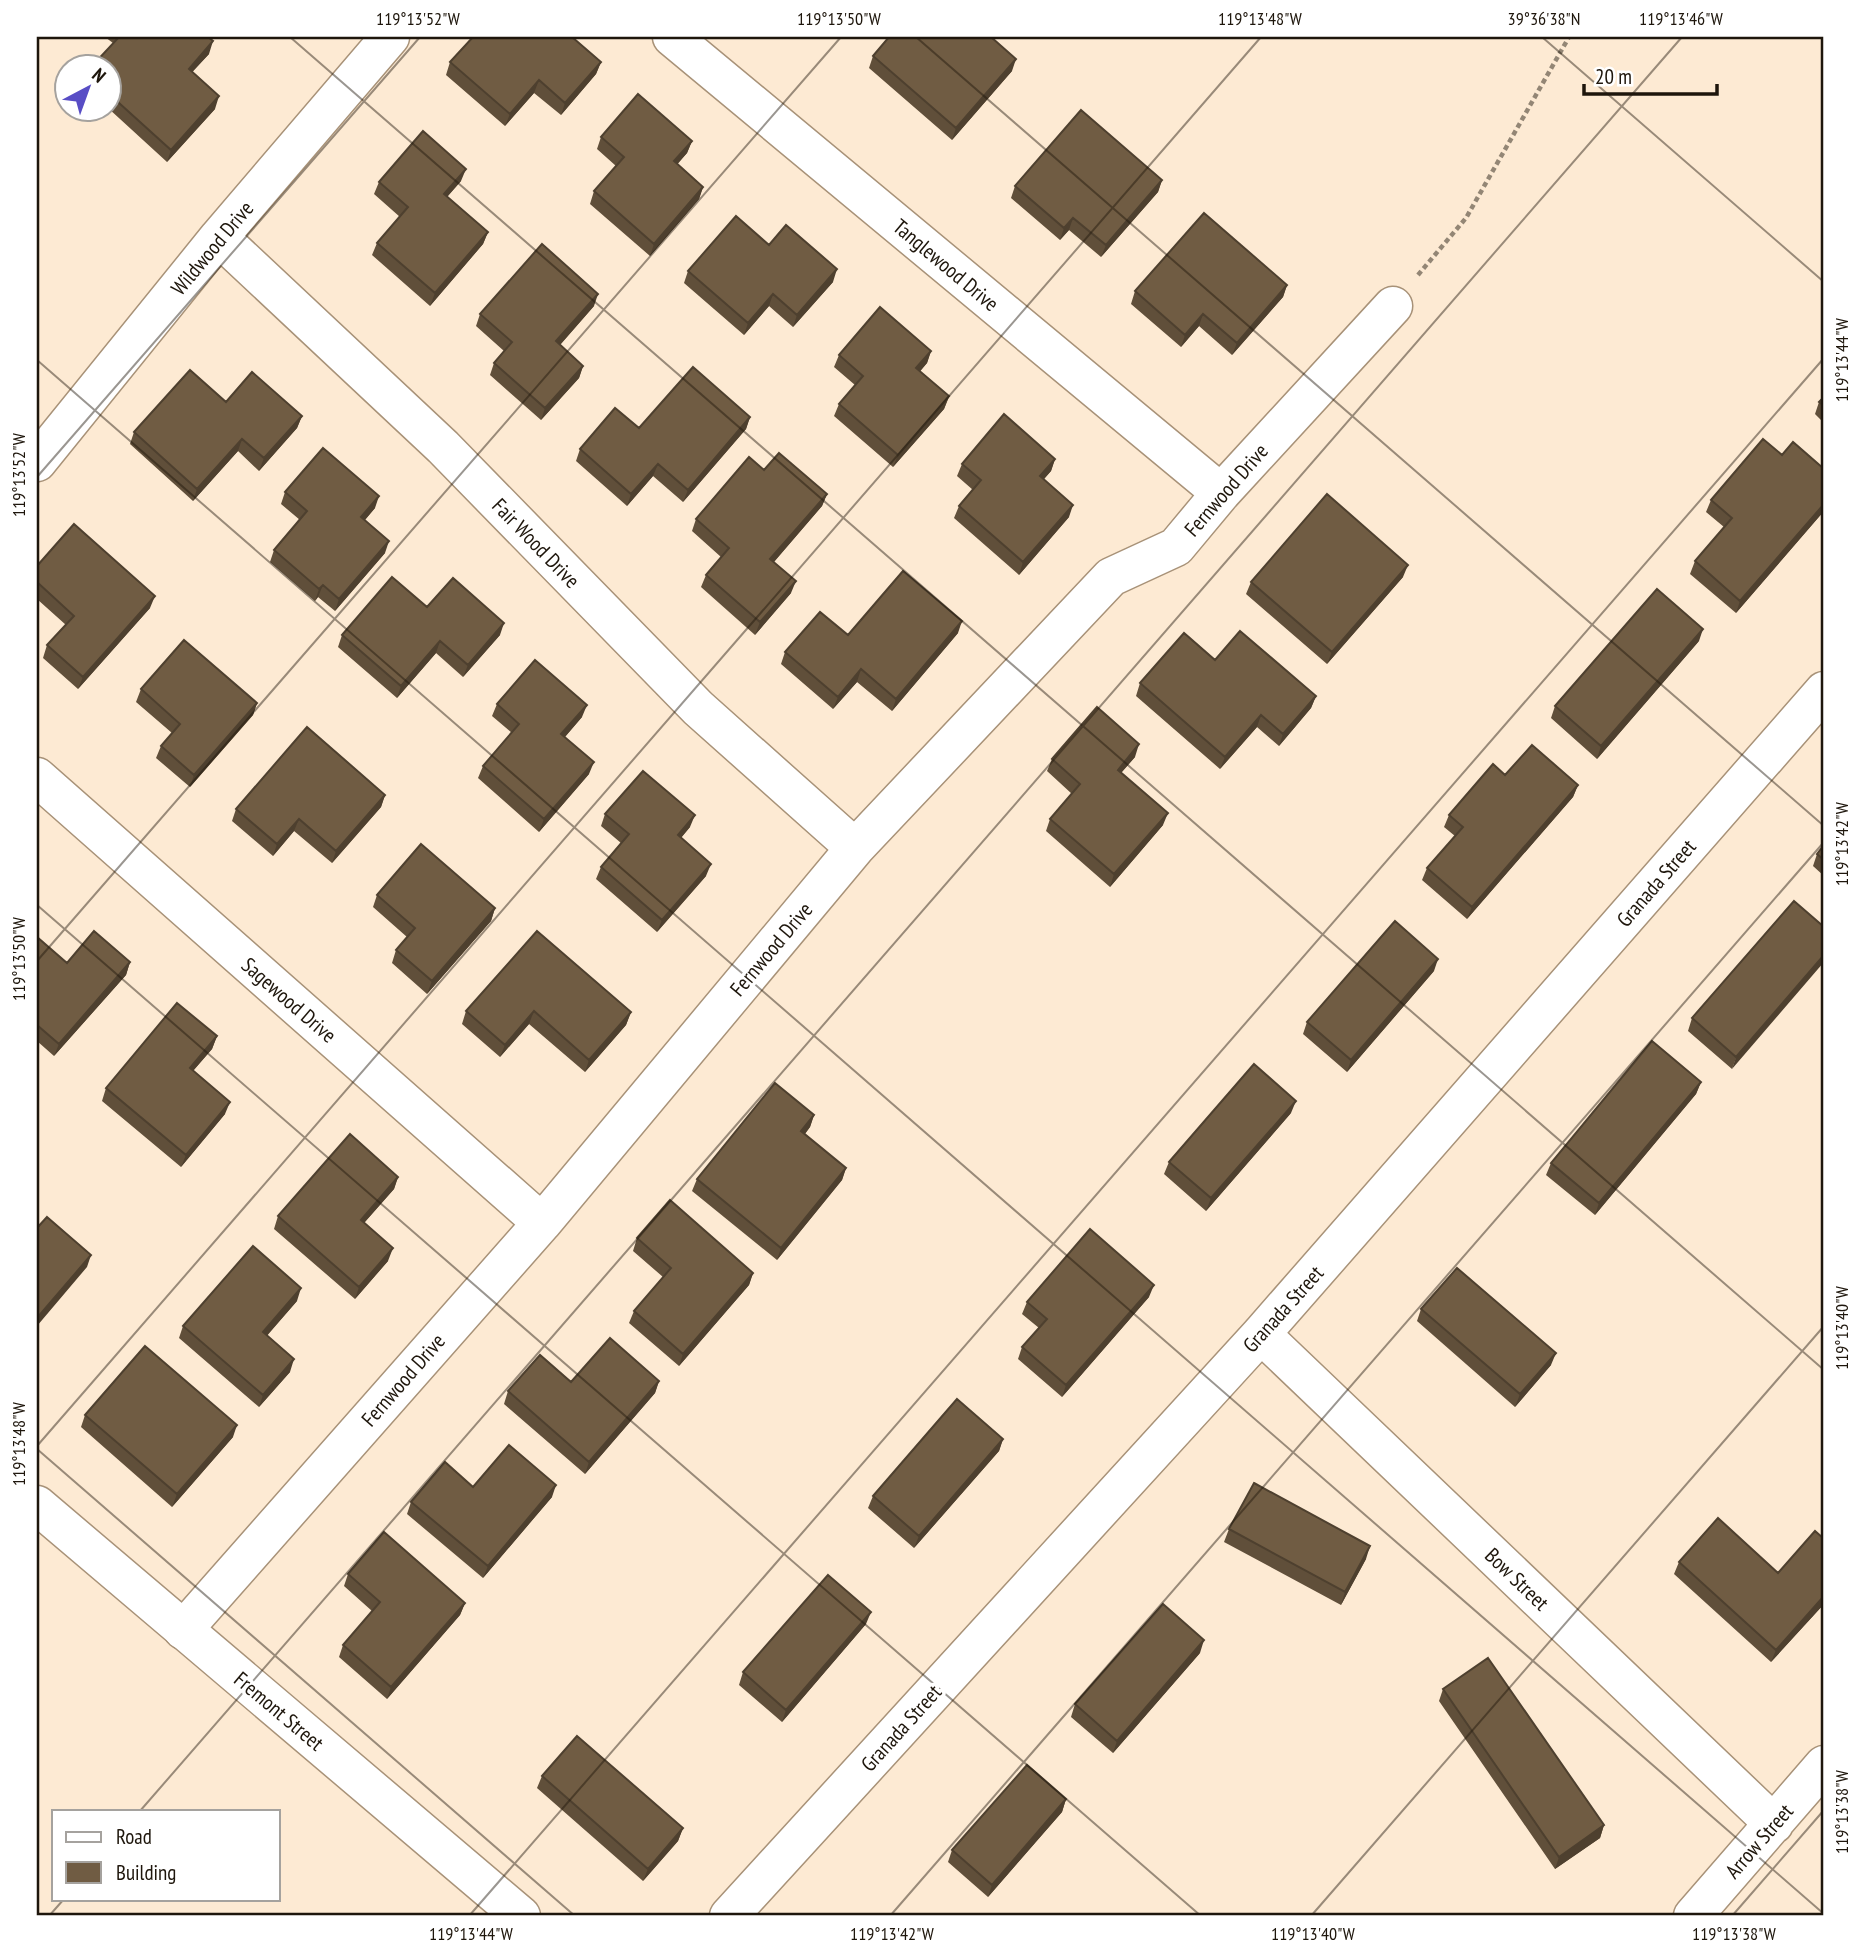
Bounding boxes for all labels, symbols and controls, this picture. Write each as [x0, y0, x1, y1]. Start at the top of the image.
text: 119°13'52"W [376, 7, 460, 30]
text: 119°13'50"W [797, 7, 881, 30]
text: 119°13'48"W [1218, 7, 1302, 30]
text: 39°36'38"N [1508, 7, 1580, 30]
text: 119°13'46"W [1639, 7, 1723, 30]
north arrow [52, 52, 122, 122]
scale bar [1584, 52, 1717, 96]
text: N [87, 63, 111, 88]
text: 20 m [1595, 63, 1632, 90]
street label: Wildwood Drive [165, 195, 259, 301]
street label: Tanglewood Drive [888, 213, 1004, 317]
text: 119°13'44"W [1830, 318, 1853, 402]
text: 119°13'52"W [7, 433, 30, 517]
street label: Fernwood Drive [1178, 438, 1274, 542]
street label: Fair Wood Drive [486, 492, 586, 594]
text: 119°13'42"W [1830, 802, 1853, 886]
street label: Granada Street [1611, 833, 1702, 932]
street label: Fernwood Drive [724, 897, 818, 1001]
text: 119°13'50"W [7, 917, 30, 1001]
street label: Sagewood Drive [236, 951, 342, 1049]
street label: Granada Street [1237, 1260, 1329, 1358]
text: 119°13'40"W [1830, 1286, 1853, 1370]
street label: Fernwood Drive [355, 1328, 451, 1432]
text: 119°13'48"W [7, 1402, 30, 1486]
street label: Bow Street [1479, 1542, 1555, 1616]
street label: Fremont Street [229, 1666, 330, 1756]
street label: Granada Street [855, 1679, 947, 1777]
text: 119°13'38"W [1830, 1770, 1853, 1854]
street label: Arrow Street [1719, 1798, 1799, 1884]
legend [52, 1810, 280, 1900]
text: Road [116, 1823, 152, 1850]
text: Building [116, 1859, 176, 1886]
text: 119°13'44"W [429, 1922, 513, 1945]
text: 119°13'42"W [850, 1922, 934, 1945]
text: 119°13'40"W [1271, 1922, 1355, 1945]
text: 119°13'38"W [1692, 1922, 1776, 1945]

